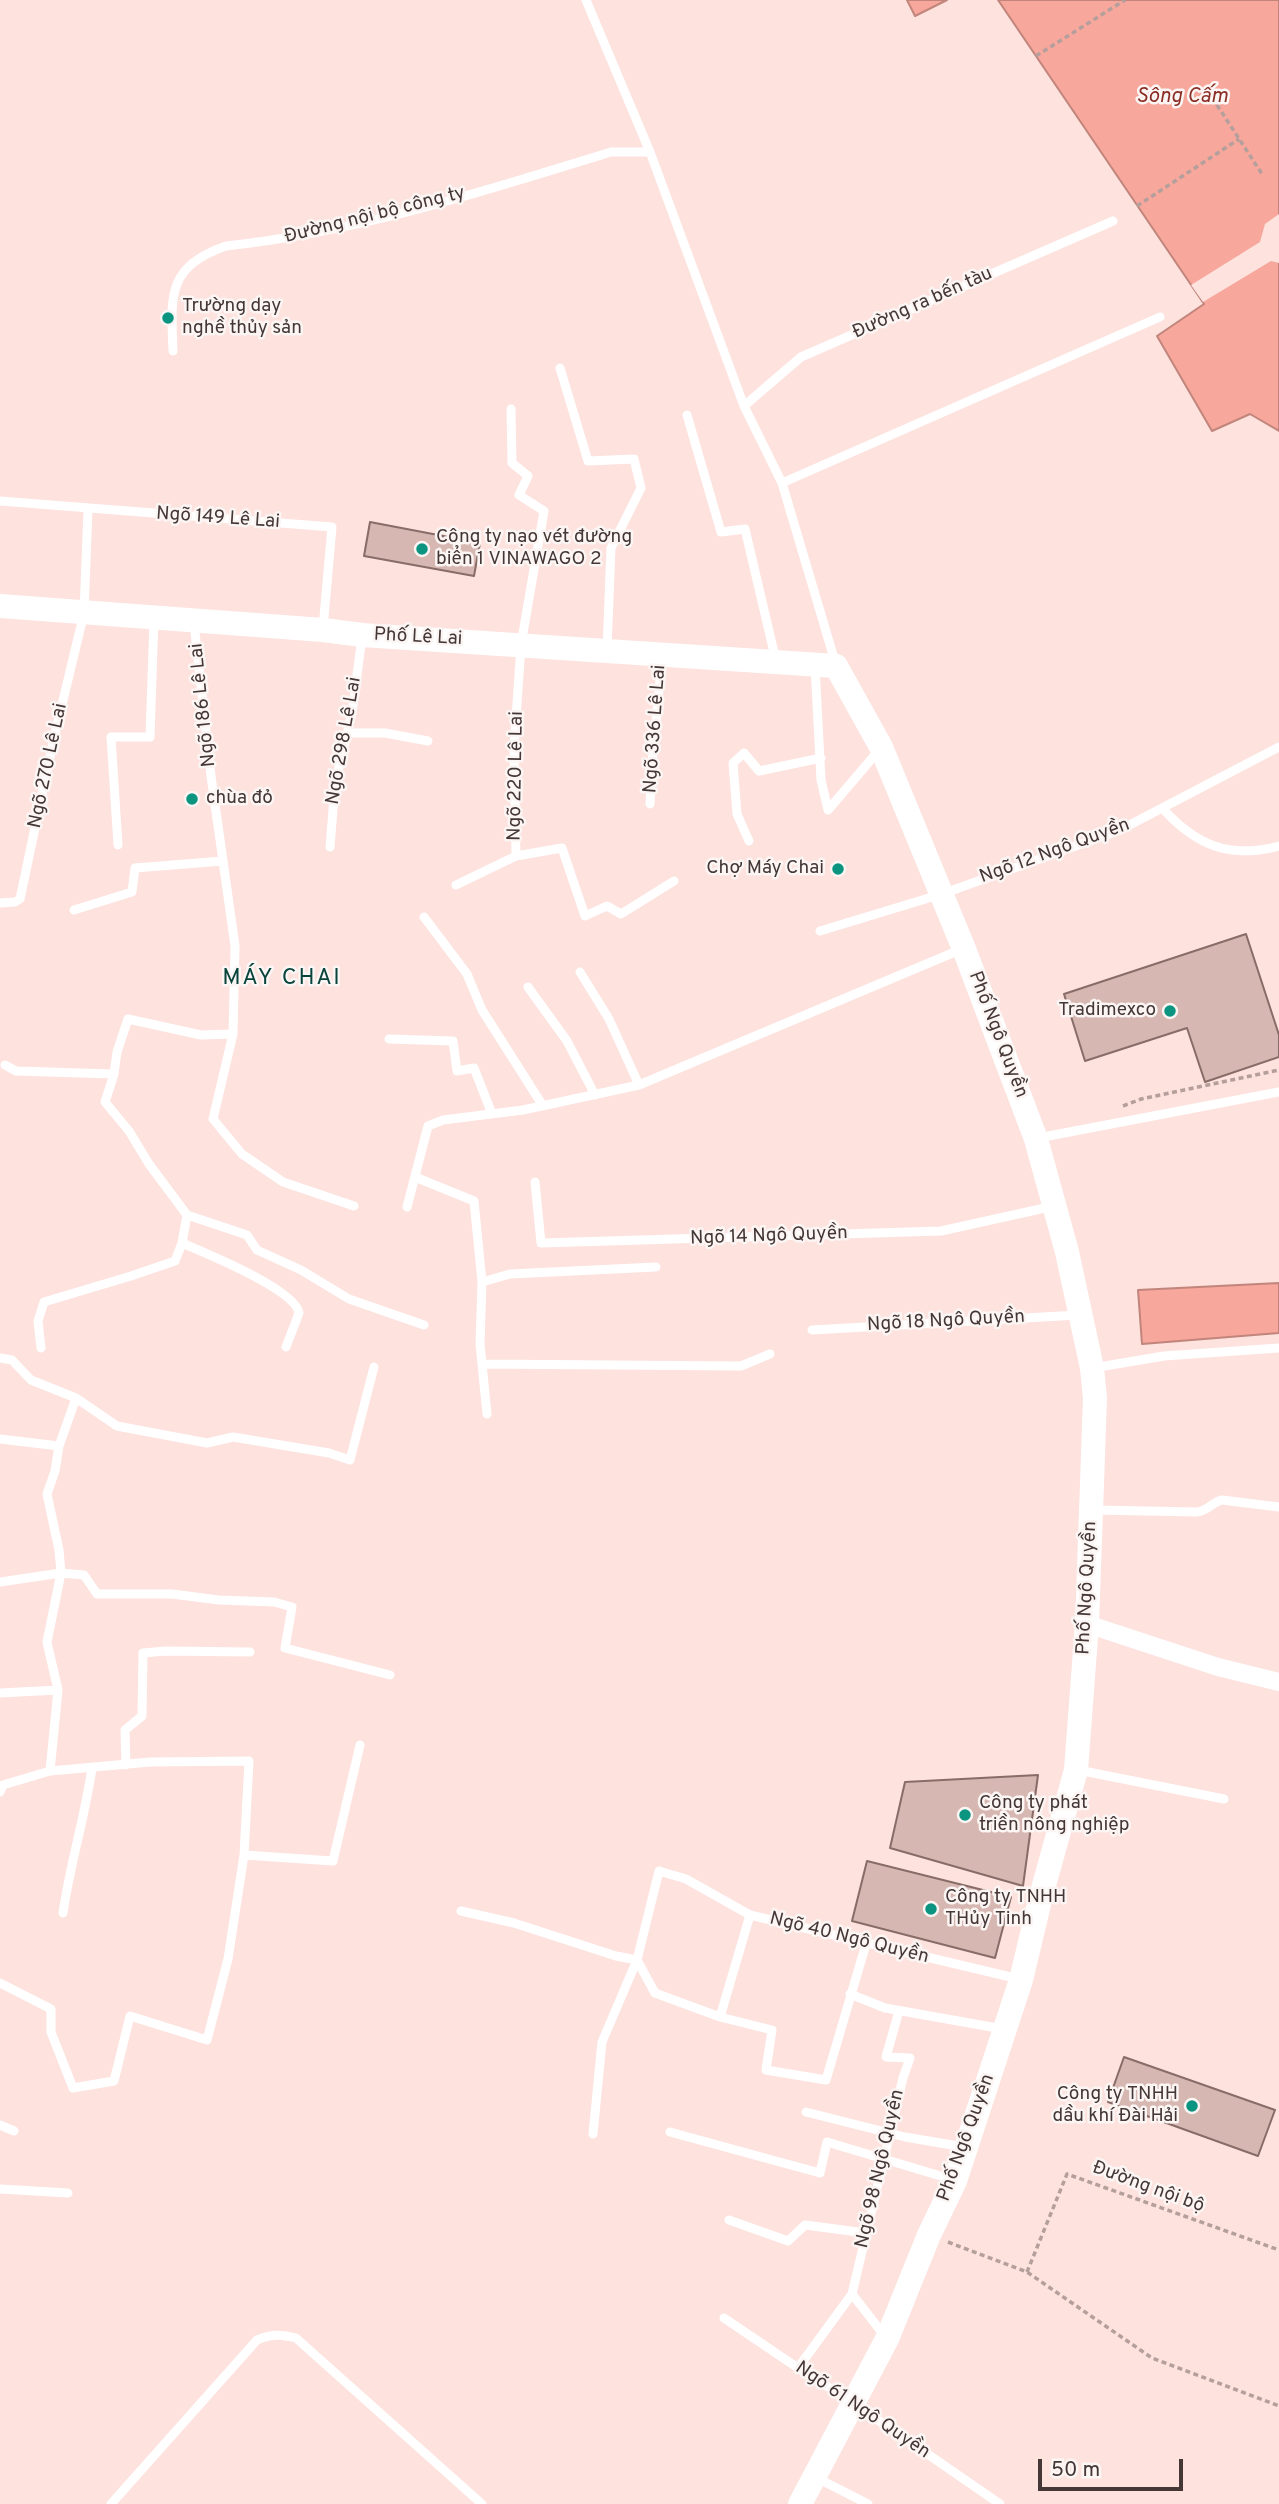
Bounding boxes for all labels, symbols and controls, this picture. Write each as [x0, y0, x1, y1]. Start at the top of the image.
water label: Sông Cấm [1136, 85, 1228, 111]
street label: Đường nội bộ công ty [282, 183, 468, 249]
street label: Đường ra bến tàu [850, 263, 996, 345]
place label: Trường dạy nghề thủy sản [182, 296, 302, 340]
marker: Trường dạy nghề thủy sản [160, 310, 176, 326]
street label: Ngõ 149 Lê Lai [155, 503, 281, 535]
place label: Công ty nạo vét đường biển 1 VINAWAGO 2 [436, 527, 632, 571]
marker: Công ty nạo vét đường biển 1 VINAWAGO 2 [414, 541, 430, 557]
street label: Phố Lê Lai [373, 624, 463, 652]
street label: Ngõ 186 Lê Lai [186, 642, 222, 768]
street label: Ngõ 336 Lê Lai [640, 664, 672, 794]
street label: Ngõ 298 Lê Lai [323, 675, 367, 807]
street label: Ngõ 270 Lê Lai [25, 701, 73, 831]
street label: Ngõ 220 Lê Lai [504, 711, 530, 841]
place label: chùa đỏ [206, 788, 273, 810]
marker: chùa đỏ [184, 791, 200, 807]
street label: Ngõ 12 Ngô Quyền [977, 814, 1133, 890]
place label: Chợ Máy Chai [706, 858, 824, 880]
marker: Chợ Máy Chai [830, 861, 846, 877]
district label: MÁY CHAI [223, 965, 341, 993]
street label: Phố Ngô Quyền [962, 968, 1032, 1102]
place label: Tradimexco [1058, 1000, 1156, 1022]
marker: Tradimexco [1162, 1003, 1178, 1019]
street label: Ngõ 14 Ngô Quyền [690, 1223, 848, 1251]
street label: Ngõ 18 Ngô Quyền [866, 1306, 1026, 1338]
street label: Phố Ngô Quyền [1073, 1521, 1103, 1655]
place label: Công ty phát triền nông nghiệp [979, 1793, 1129, 1837]
marker: Công ty phát triền nông nghiệp [957, 1807, 973, 1823]
place label: Công ty TNHH THủy Tinh [945, 1887, 1066, 1931]
marker: Công ty TNHH THủy Tinh [923, 1901, 939, 1917]
street label: Ngõ 40 Ngô Quyền [767, 1908, 931, 1970]
street label: Phố Ngô Quyền [933, 2071, 1001, 2205]
place label: Công ty TNHH dầu khí Đài Hải [1052, 2084, 1178, 2128]
street label: Ngõ 98 Ngô Quyền [852, 2087, 910, 2251]
marker: Công ty TNHH dầu khí Đài Hải [1184, 2098, 1200, 2114]
street label: Đường nội bộ [1089, 2157, 1207, 2219]
street label: Ngõ 61 Ngô Quyền [790, 2357, 934, 2465]
scale bar [1041, 2444, 1186, 2488]
text: 50 m [1051, 2457, 1100, 2484]

